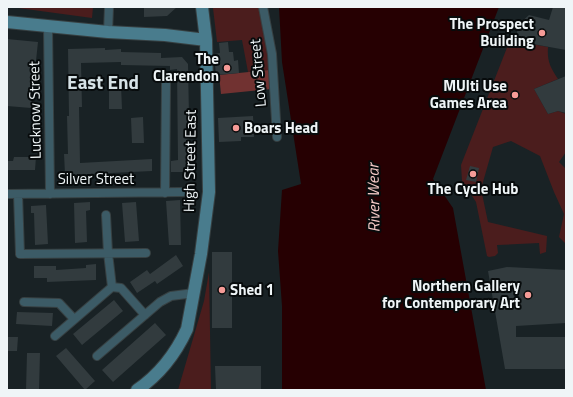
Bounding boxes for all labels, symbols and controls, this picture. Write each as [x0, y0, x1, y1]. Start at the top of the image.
place label: The Prospect Building [449, 12, 535, 52]
marker: The Prospect Building [537, 28, 547, 38]
street label: Low Street [243, 37, 272, 108]
place label: The Clarendon [153, 47, 219, 87]
street label: Lucknow Street [22, 60, 47, 159]
marker: The Clarendon [222, 63, 232, 73]
district label: East End [67, 67, 139, 96]
place label: MUlti Use Games Area [430, 74, 507, 114]
marker: MUlti Use Games Area [510, 90, 520, 100]
street label: High Street East [177, 109, 202, 212]
place label: Boars Head [244, 116, 318, 139]
marker: Boars Head [231, 123, 241, 133]
water label: River Wear [360, 162, 386, 233]
street label: Silver Street [58, 167, 135, 190]
marker: The Cycle Hub [468, 169, 478, 179]
place label: The Cycle Hub [428, 177, 518, 200]
place label: Northern Gallery for Contemporary Art [382, 274, 521, 314]
place label: Shed 1 [230, 278, 274, 301]
marker: Shed 1 [217, 285, 227, 295]
marker: Northern Gallery for Contemporary Art [523, 290, 533, 300]

